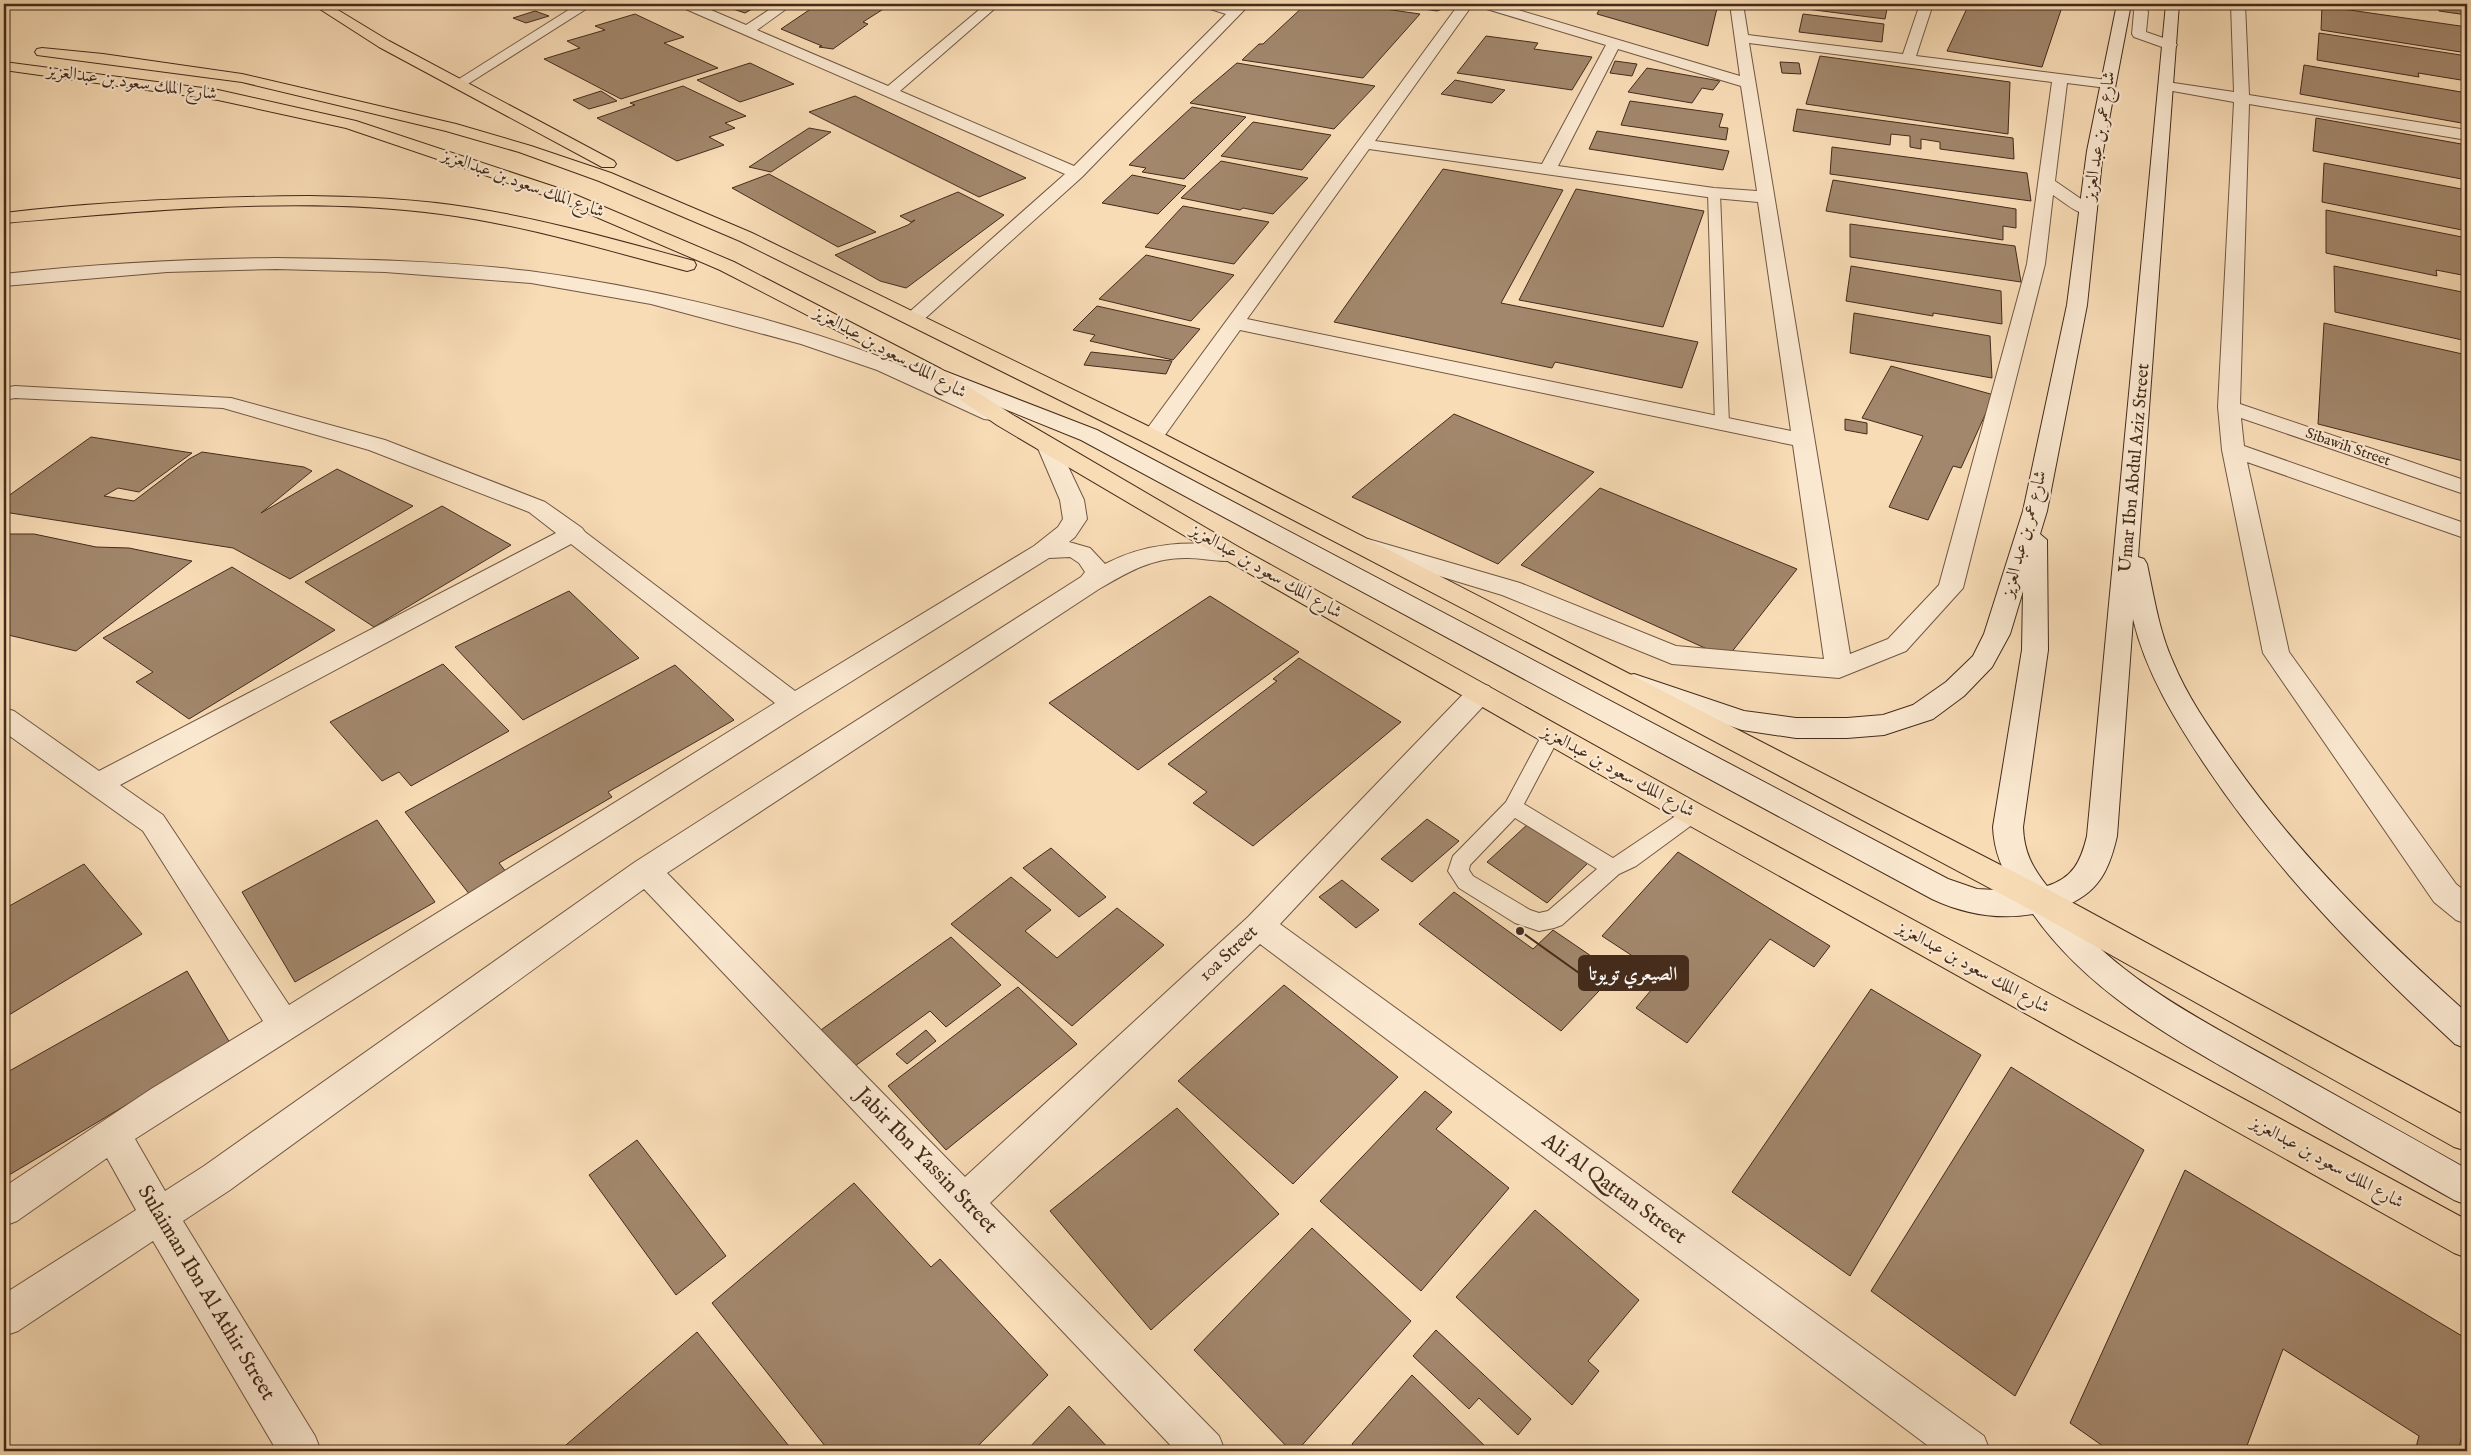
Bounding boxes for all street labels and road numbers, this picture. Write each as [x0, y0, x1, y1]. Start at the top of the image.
street label: شارع الملك سعود بن عبدالعزيز [43, 59, 218, 108]
street label: شارع عمر بن عبد العزيز [2078, 70, 2124, 205]
street label: شارع الملك سعود بن عبدالعزيز [436, 143, 607, 226]
street label: شارع الملك سعود بن عبدالعزيز [807, 300, 971, 406]
street label: Umar Ibn Abdul Aziz Street [2114, 363, 2156, 573]
street label: Sibawih Street [2303, 424, 2393, 470]
street label: شارع عمر بن عبد العزيز [1996, 468, 2055, 603]
street label: شارع الملك سعود بن عبدالعزيز [1183, 518, 1346, 627]
street label: شارع الملك سعود بن عبدالعزيز [1535, 719, 1699, 825]
street label: شارع الملك سعود بن عبدالعزيز [1890, 915, 2054, 1021]
street label: 10a Street [1195, 921, 1263, 987]
street label: Jabir Ibn Yassin Street [848, 1081, 1003, 1240]
street label: شارع الملك سعود بن عبدالعزيز [2244, 1110, 2408, 1216]
street label: Ali Al Qattan Street [1536, 1127, 1692, 1251]
street label: Sulaiman Ibn Al Athir Street [131, 1180, 281, 1406]

